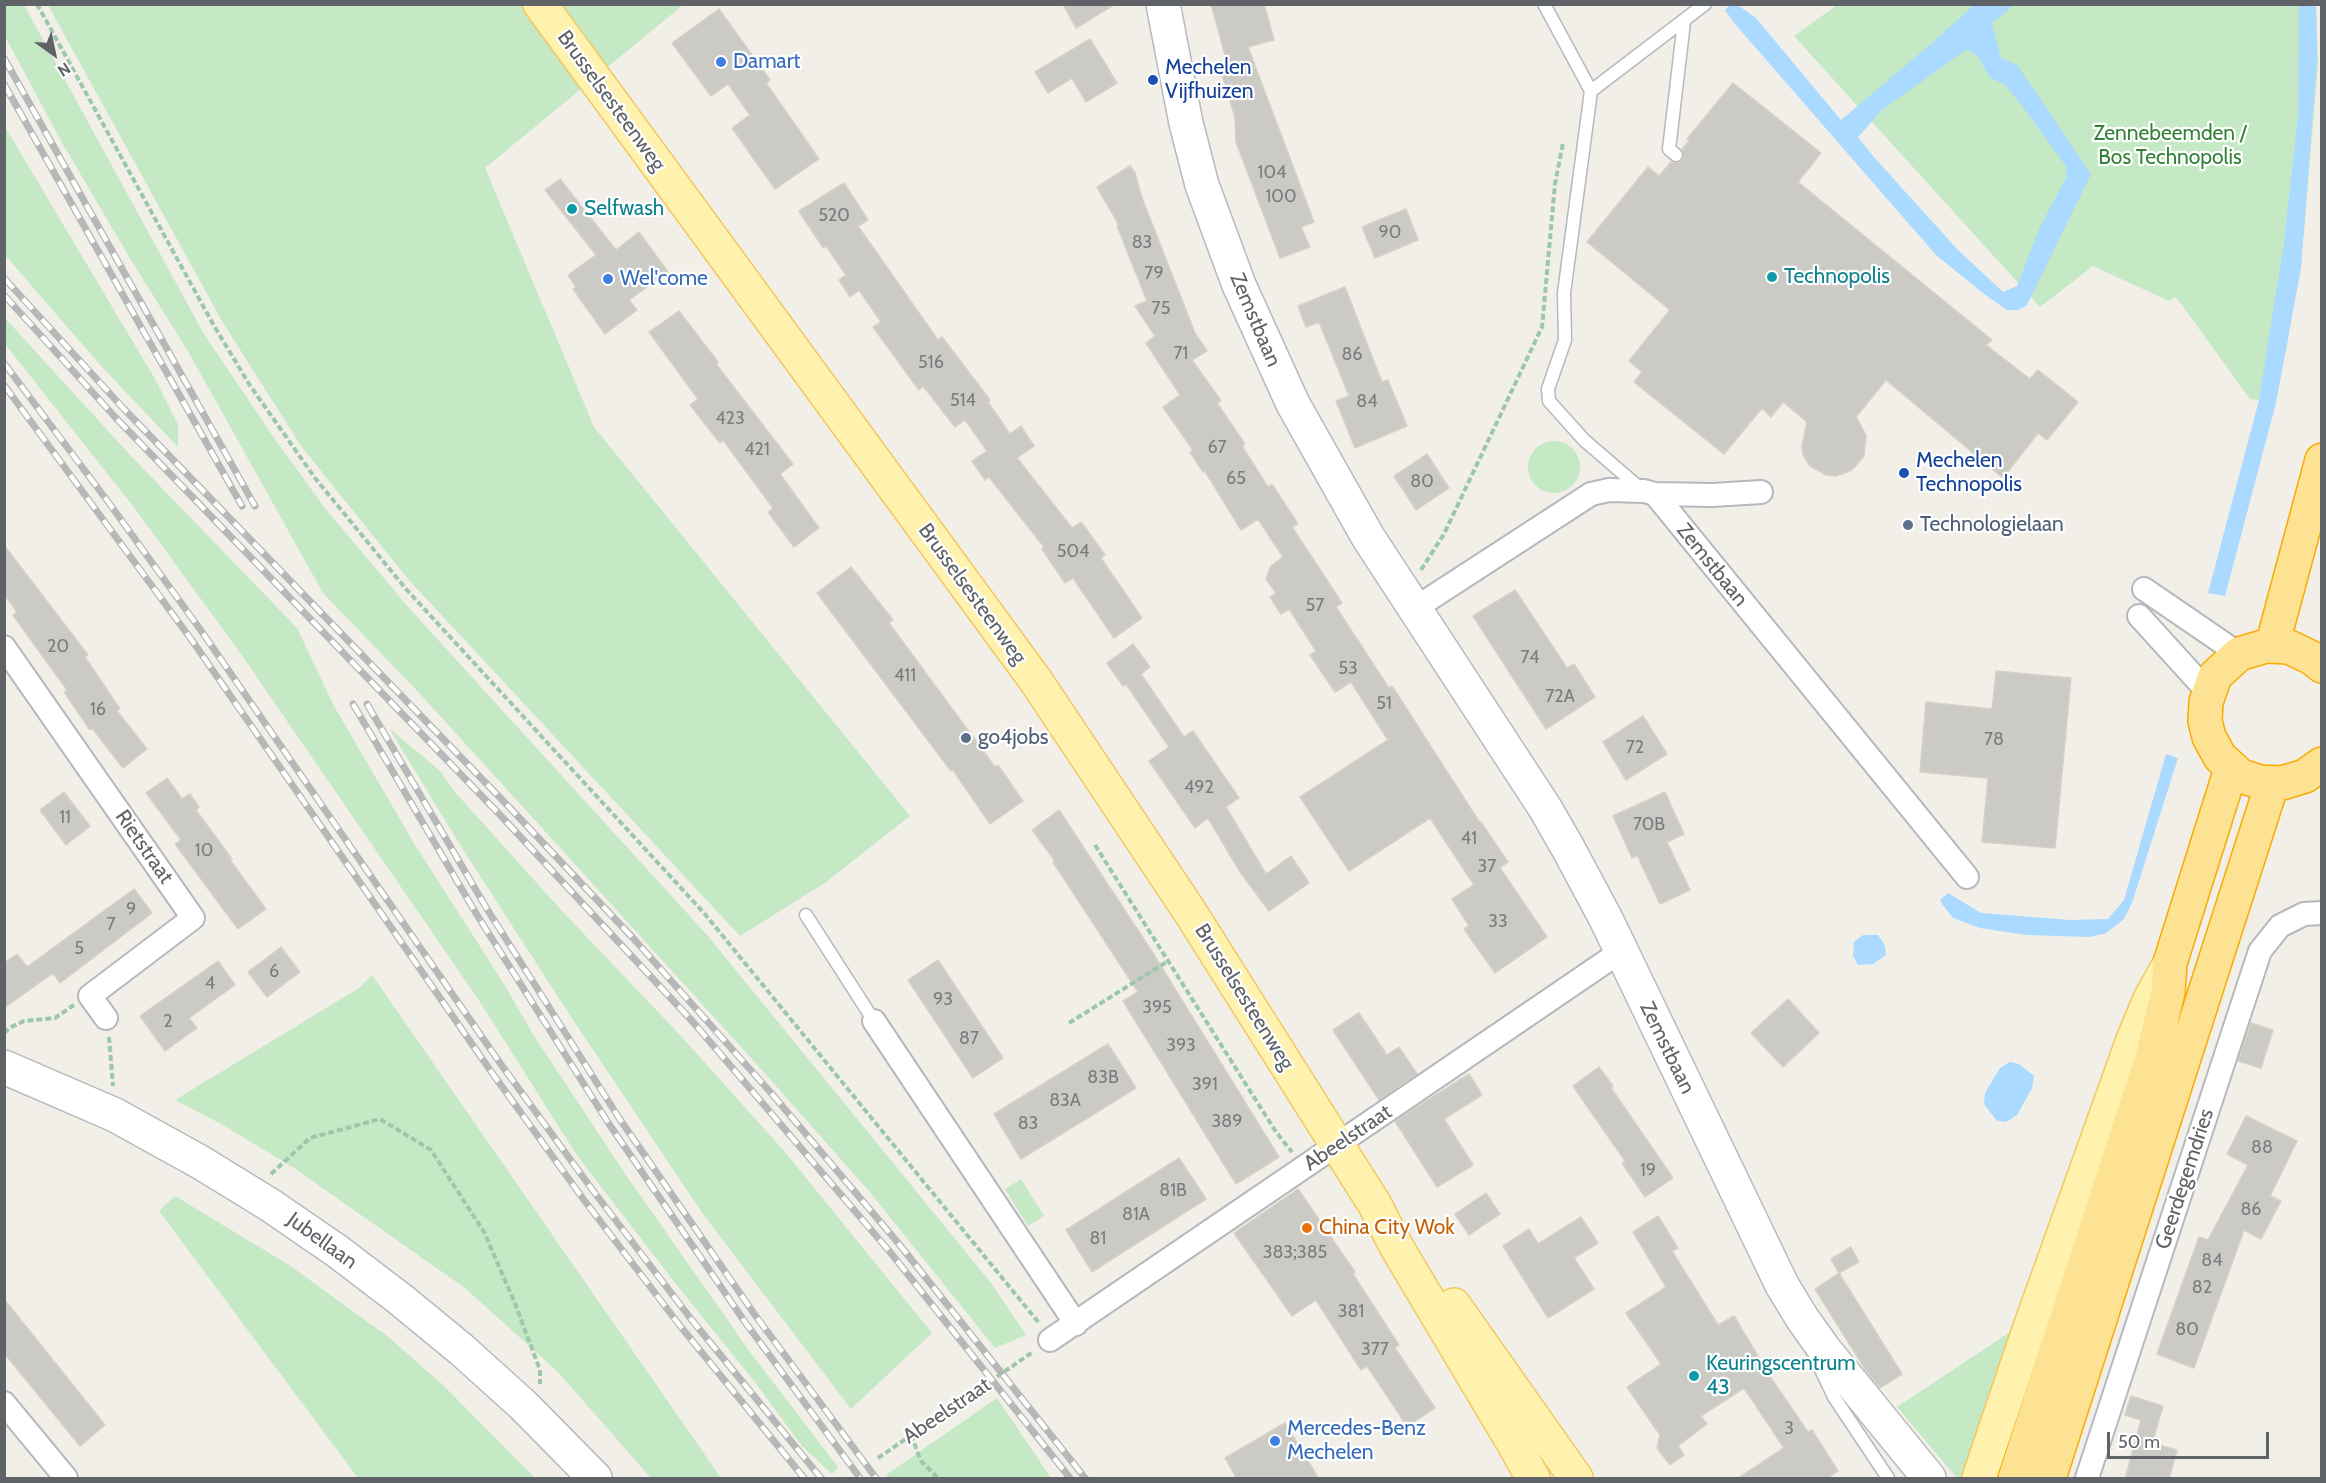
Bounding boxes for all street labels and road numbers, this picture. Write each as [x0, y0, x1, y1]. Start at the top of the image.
street label: Brusselsesteenweg [552, 26, 670, 176]
street label: Zemstbaan [1224, 269, 1286, 371]
street label: Zemstbaan [1671, 518, 1753, 612]
street label: Brusselsesteenweg [913, 519, 1031, 669]
street label: Rietstraat [110, 805, 178, 889]
street label: Brusselsesteenweg [1189, 919, 1299, 1075]
street label: Zemstbaan [1634, 998, 1700, 1098]
street label: Abeelstraat [1299, 1100, 1397, 1176]
street label: Geerdegemdries [2150, 1106, 2220, 1252]
street label: Jubellaan [282, 1207, 362, 1275]
street label: Abeelstraat [898, 1373, 996, 1449]

